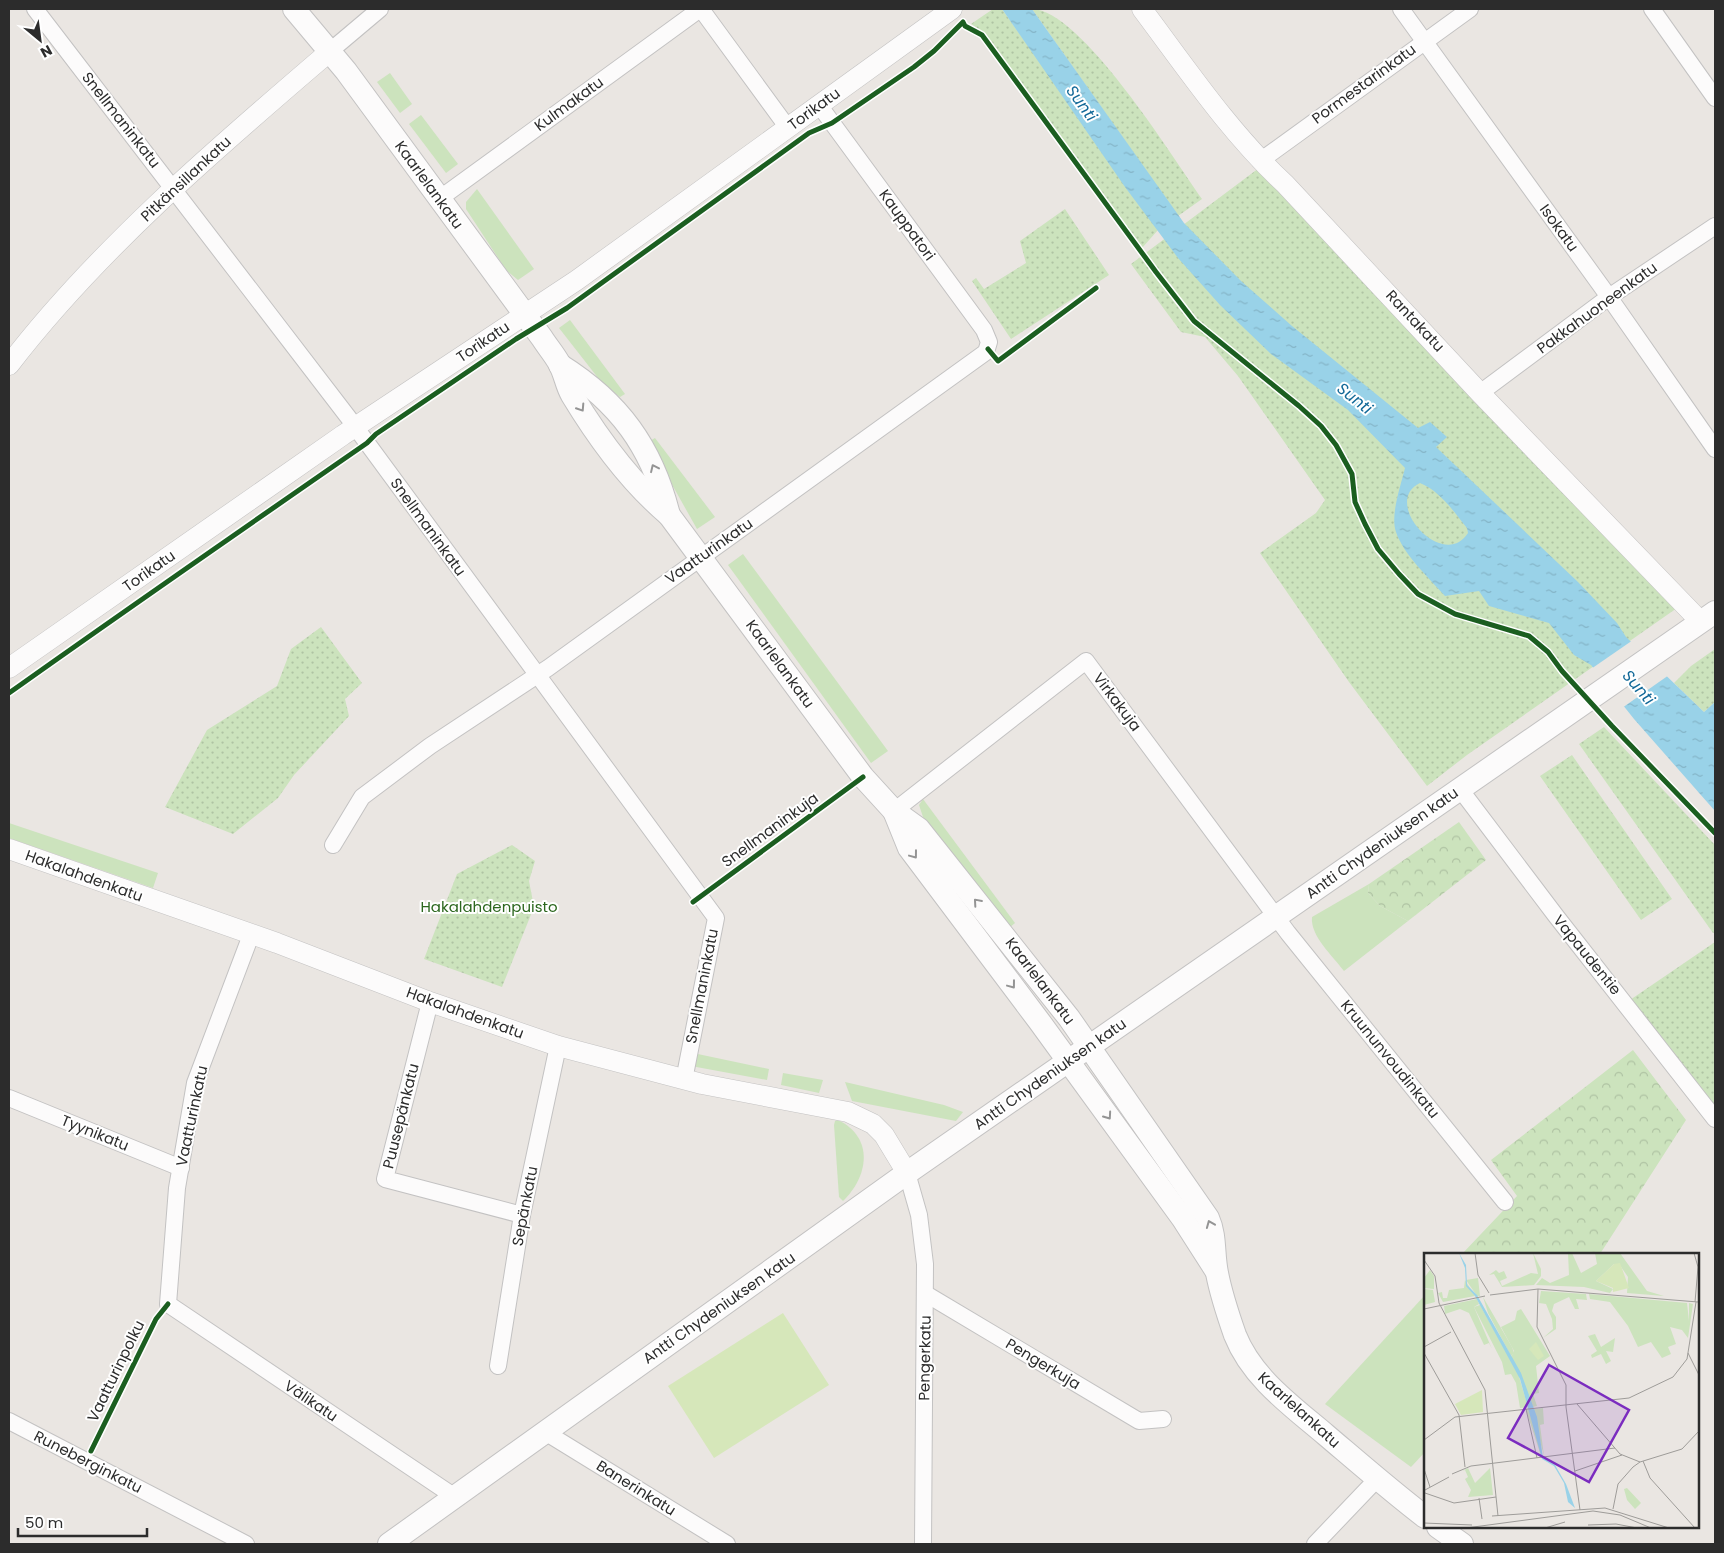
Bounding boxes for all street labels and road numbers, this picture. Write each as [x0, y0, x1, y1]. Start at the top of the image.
street label: Pormestarinkatu [1307, 39, 1420, 128]
street label: Snellmaninkatu [77, 67, 166, 172]
street label: Kulmakatu [530, 71, 608, 136]
street label: Torikatu [783, 82, 844, 135]
street label: Pitkänsillankatu [136, 131, 236, 226]
street label: Kaarlelankatu [390, 136, 469, 233]
street label: Kauppatori [874, 185, 940, 265]
street label: Isokatu [1535, 200, 1584, 256]
street label: Pakkahuoneenkatu [1532, 257, 1661, 358]
street label: Rantakatu [1381, 285, 1449, 356]
street label: Torikatu [452, 316, 513, 367]
street label: Snellmaninkatu [386, 473, 471, 580]
street label: Vaatturinkatu [661, 513, 757, 589]
street label: Torikatu [118, 545, 179, 596]
street label: Kaarlelankatu [741, 615, 820, 712]
street label: Virkakuja [1088, 668, 1146, 735]
street label: Antti Chydeniuksen katu [1301, 782, 1462, 903]
street label: Snellmaninkuja [717, 787, 822, 872]
street label: Hakalahdenkatu [22, 844, 146, 907]
street label: Vapaudentie [1549, 910, 1626, 999]
street label: Snellmaninkatu [680, 927, 723, 1045]
street label: Kaarlelankatu [1001, 933, 1080, 1029]
street label: Hakalahdenkatu [403, 981, 527, 1044]
street label: Kruununvoudinkatu [1336, 995, 1445, 1122]
street label: Antti Chydeniuksen katu [969, 1013, 1130, 1134]
street label: Puusepänkatu [377, 1061, 424, 1171]
street label: Vaatturinkatu [171, 1063, 212, 1168]
street label: Tyynikatu [58, 1109, 132, 1156]
street label: Sepänkatu [506, 1164, 543, 1248]
street label: Antti Chydeniuksen katu [638, 1247, 799, 1368]
street label: Pengerkatu [913, 1315, 936, 1401]
street label: Vaatturinpolku [82, 1316, 149, 1425]
street label: Pengerkuja [1002, 1333, 1085, 1394]
street label: Kaarlelankatu [1254, 1367, 1345, 1452]
street label: Välikatu [280, 1375, 342, 1426]
street label: Runeberginkatu [30, 1425, 146, 1498]
street label: Banerinkatu [593, 1455, 680, 1520]

